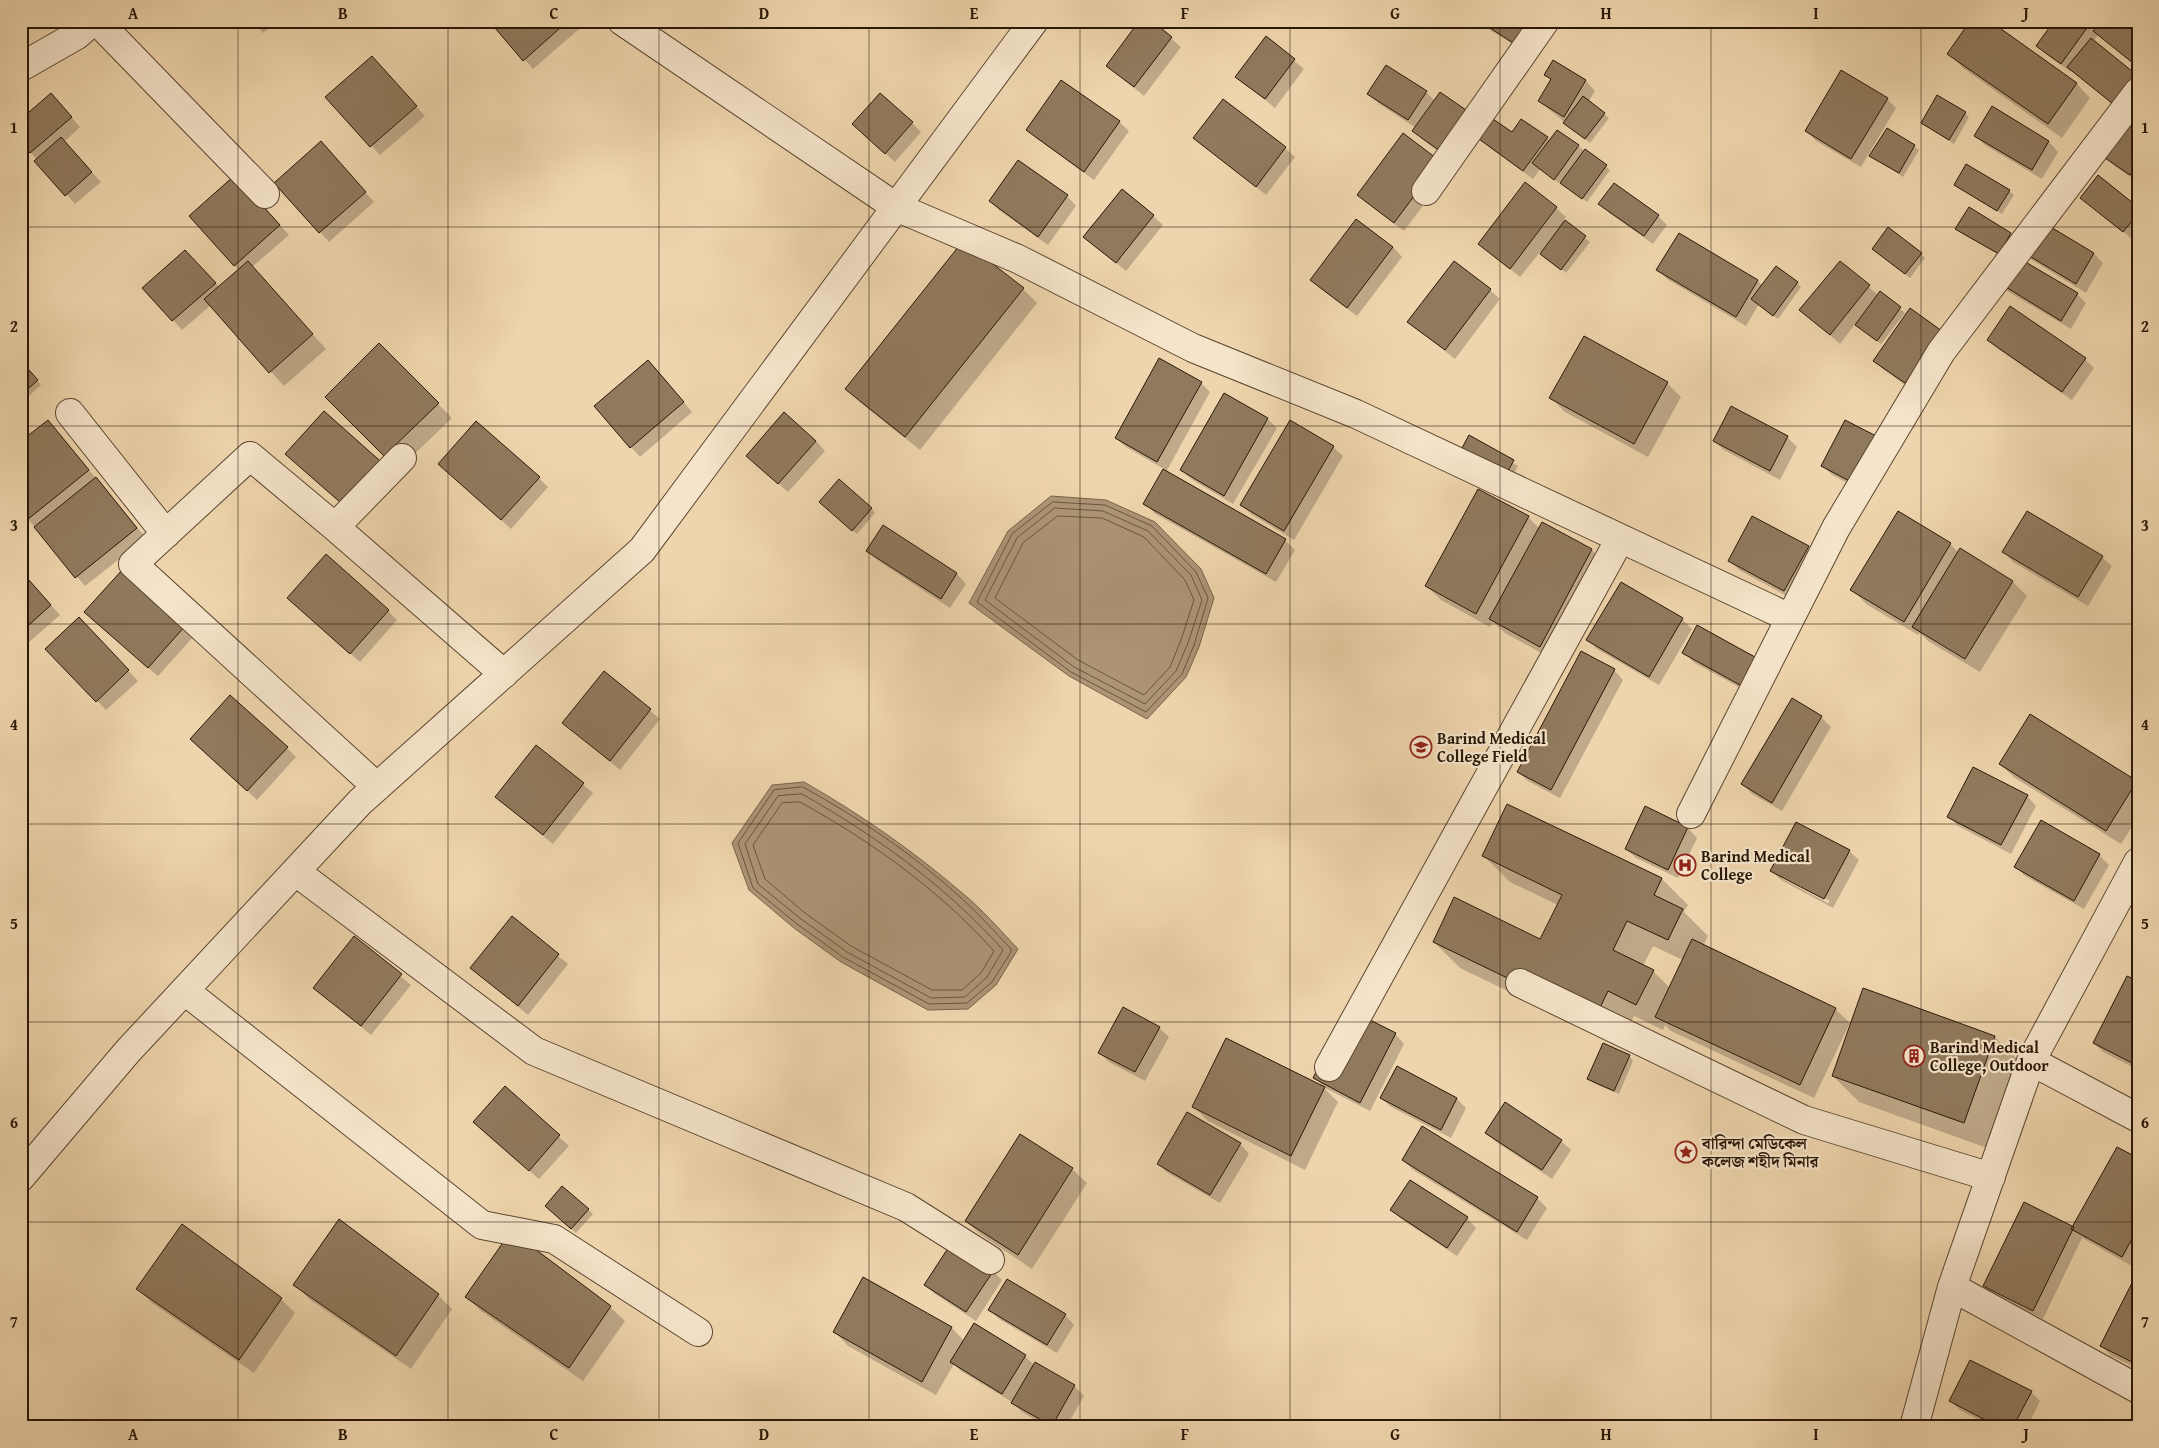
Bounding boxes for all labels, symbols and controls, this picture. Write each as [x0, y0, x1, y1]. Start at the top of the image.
text: A [128, 1, 139, 25]
text: B [338, 1, 348, 25]
text: C [549, 1, 559, 25]
text: D [759, 1, 769, 25]
text: E [970, 1, 979, 25]
text: F [1181, 1, 1189, 25]
text: G [1390, 1, 1400, 25]
text: H [1600, 1, 1612, 25]
text: I [1813, 1, 1819, 25]
text: J [2020, 1, 2029, 25]
text: 1 [10, 115, 18, 139]
text: 1 [2141, 115, 2149, 139]
text: 2 [10, 314, 18, 338]
text: 2 [2141, 314, 2149, 338]
text: 3 [10, 513, 18, 537]
text: 3 [2141, 513, 2149, 537]
text: 4 [10, 712, 18, 736]
text: 4 [2141, 712, 2149, 736]
place label: Barind Medical College Field [1437, 726, 1546, 768]
school or university icon: Barind Medical College Field [1409, 735, 1433, 759]
place label: Barind Medical College [1701, 844, 1810, 886]
hospital icon: Barind Medical College [1673, 853, 1697, 877]
text: 5 [10, 911, 18, 935]
text: 5 [2141, 911, 2149, 935]
place label: Barind Medical College, Outdoor [1930, 1035, 2049, 1077]
building icon: Barind Medical College, Outdoor [1902, 1044, 1926, 1068]
text: 6 [10, 1110, 18, 1134]
text: 6 [2141, 1110, 2149, 1134]
place label: বারিন্দা মেডিকেল কলেজ শহীদ মিনার [1701, 1131, 1820, 1173]
place icon: বারিন্দা মেডিকেল কলেজ শহীদ মিনার [1674, 1140, 1698, 1164]
text: 7 [10, 1309, 18, 1333]
text: 7 [2141, 1309, 2149, 1333]
text: A [128, 1422, 139, 1446]
text: B [338, 1422, 348, 1446]
text: C [549, 1422, 559, 1446]
text: D [759, 1422, 769, 1446]
text: E [970, 1422, 979, 1446]
text: F [1181, 1422, 1189, 1446]
text: G [1390, 1422, 1400, 1446]
text: H [1600, 1422, 1612, 1446]
text: I [1813, 1422, 1819, 1446]
text: J [2020, 1422, 2029, 1446]

